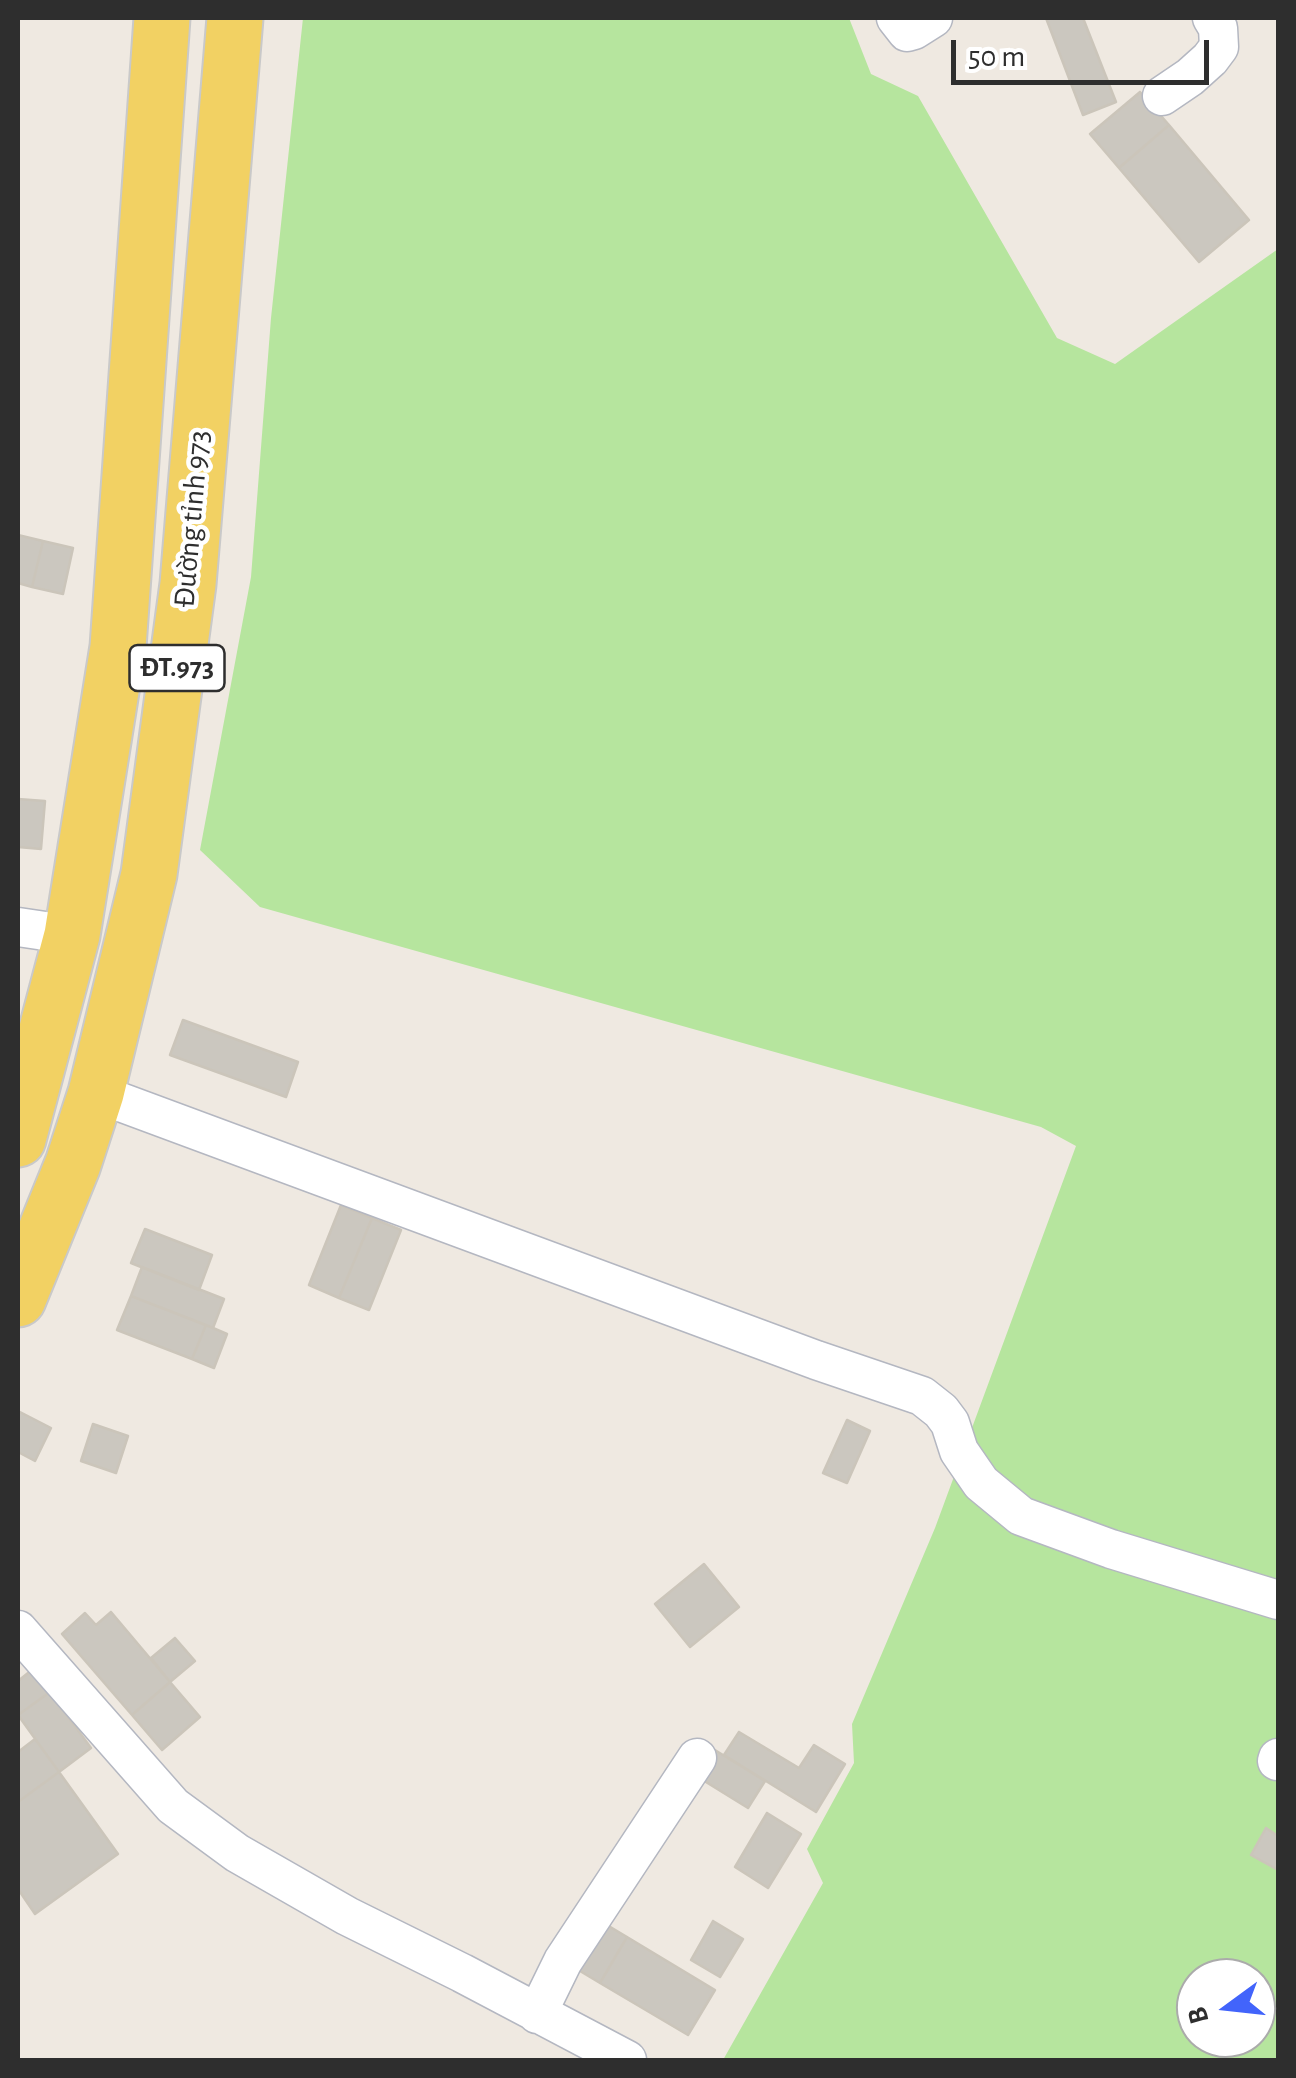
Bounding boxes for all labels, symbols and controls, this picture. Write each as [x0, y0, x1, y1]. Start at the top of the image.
scale bar [956, 20, 1214, 82]
text: 50 m [968, 42, 1025, 72]
street label: Đường tỉnh 973 [166, 429, 218, 609]
road number: ĐT.973 [130, 645, 224, 691]
north arrow [1176, 1958, 1276, 2058]
text: B [1183, 2004, 1215, 2027]

